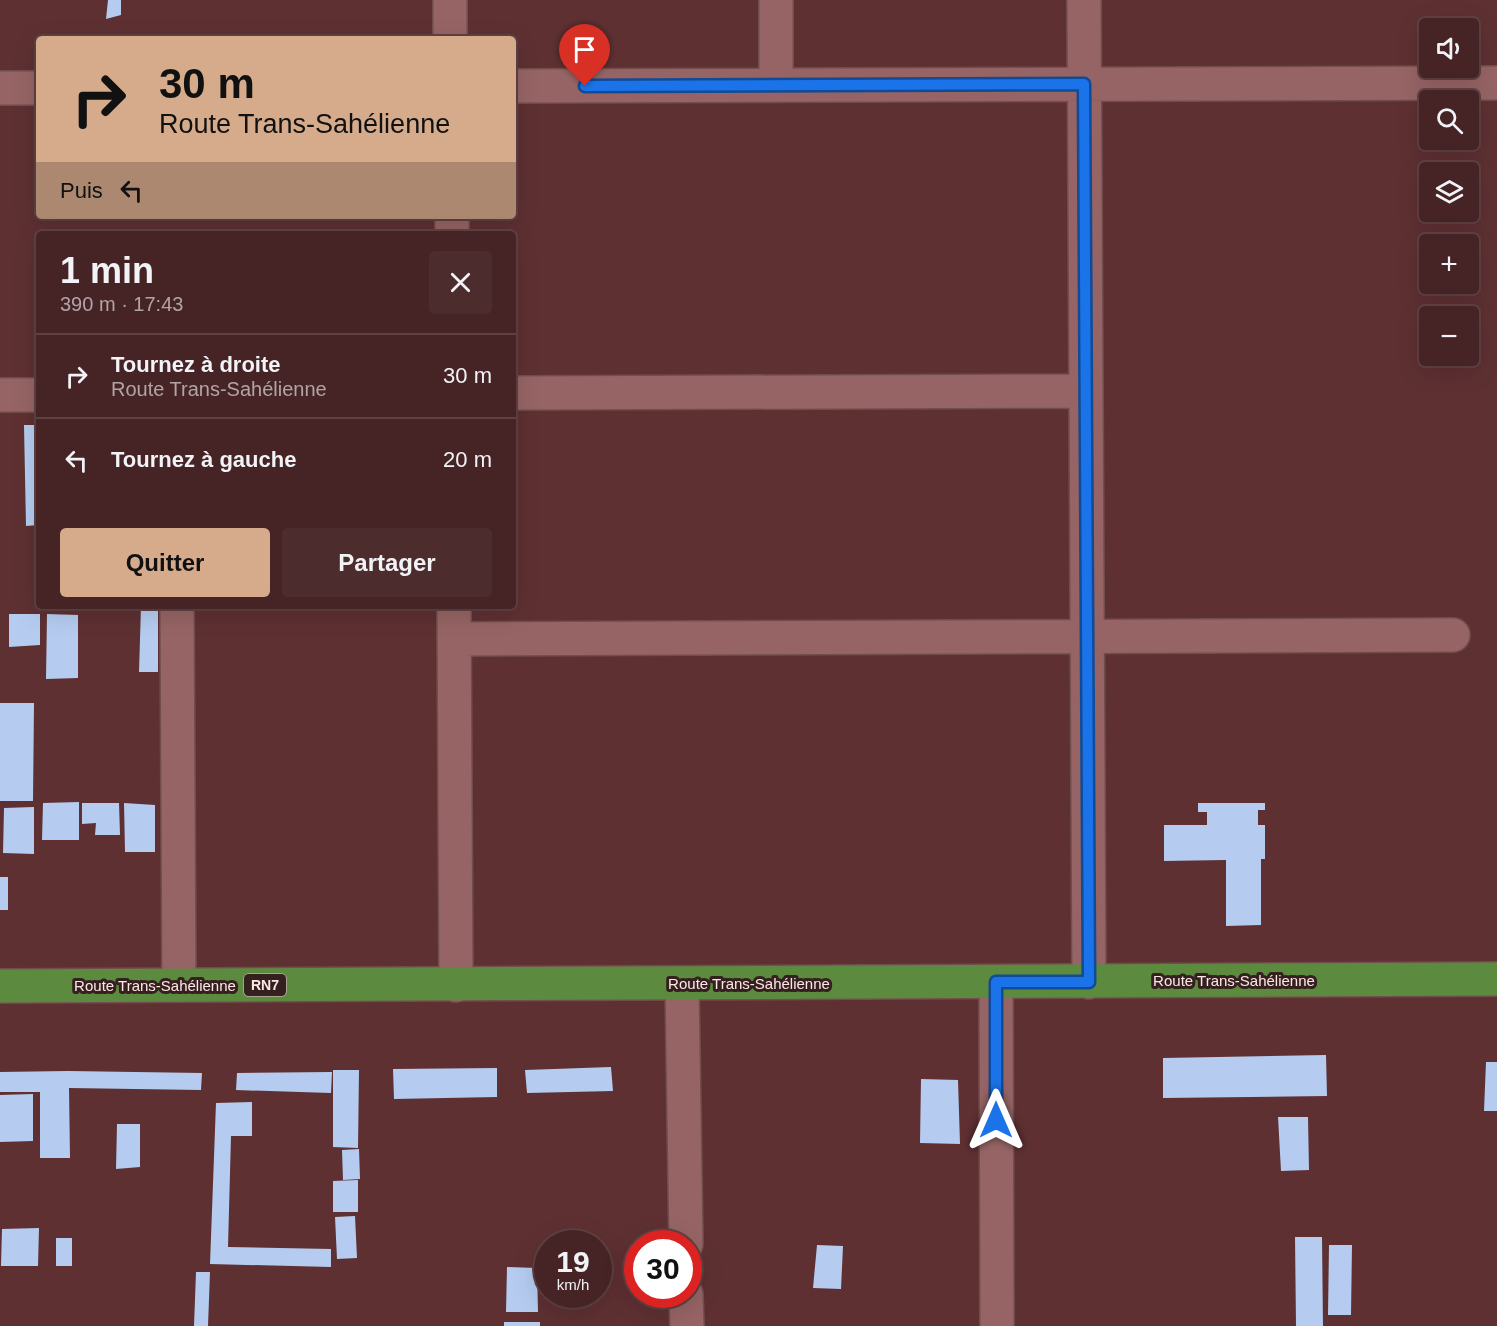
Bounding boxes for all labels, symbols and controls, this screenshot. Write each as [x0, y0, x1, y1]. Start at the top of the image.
map controls [1419, 18, 1479, 366]
button: sound [1419, 18, 1479, 78]
pin [559, 24, 610, 86]
icon: arrive [568, 33, 601, 66]
icon: right [60, 60, 138, 138]
text: 30 m [159, 60, 255, 107]
button: search [1419, 90, 1479, 150]
text: Route Trans-Sahélienne [159, 109, 450, 139]
button: layers [1419, 162, 1479, 222]
icon: left [115, 174, 148, 207]
text: Puis [60, 178, 103, 203]
button: + [1419, 234, 1479, 294]
text: 1 min [60, 250, 154, 291]
button: close [429, 251, 492, 314]
text: 390 m · 17:43 [60, 293, 183, 315]
button: − [1419, 306, 1479, 366]
text: Tournez à droite [111, 352, 281, 377]
icon: right [60, 360, 93, 393]
text: 30 m [443, 363, 492, 388]
text: Route Trans-Sahélienne [111, 378, 327, 400]
icon: left [60, 444, 93, 477]
text: Tournez à gauche [111, 447, 296, 472]
text: 20 m [443, 447, 492, 472]
button: Quitter [60, 528, 270, 597]
button: Partager [282, 528, 492, 597]
street label: Route Trans-Sahélienne [1153, 972, 1315, 989]
road number: RN7 [244, 974, 286, 996]
street label: Route Trans-Sahélienne [668, 975, 830, 992]
street label: Route Trans-Sahélienne [74, 977, 236, 994]
position arrow [964, 1088, 1028, 1152]
speed limit sign: 30 [624, 1230, 702, 1308]
text: 19 [556, 1245, 590, 1278]
text: km/h [557, 1276, 589, 1293]

